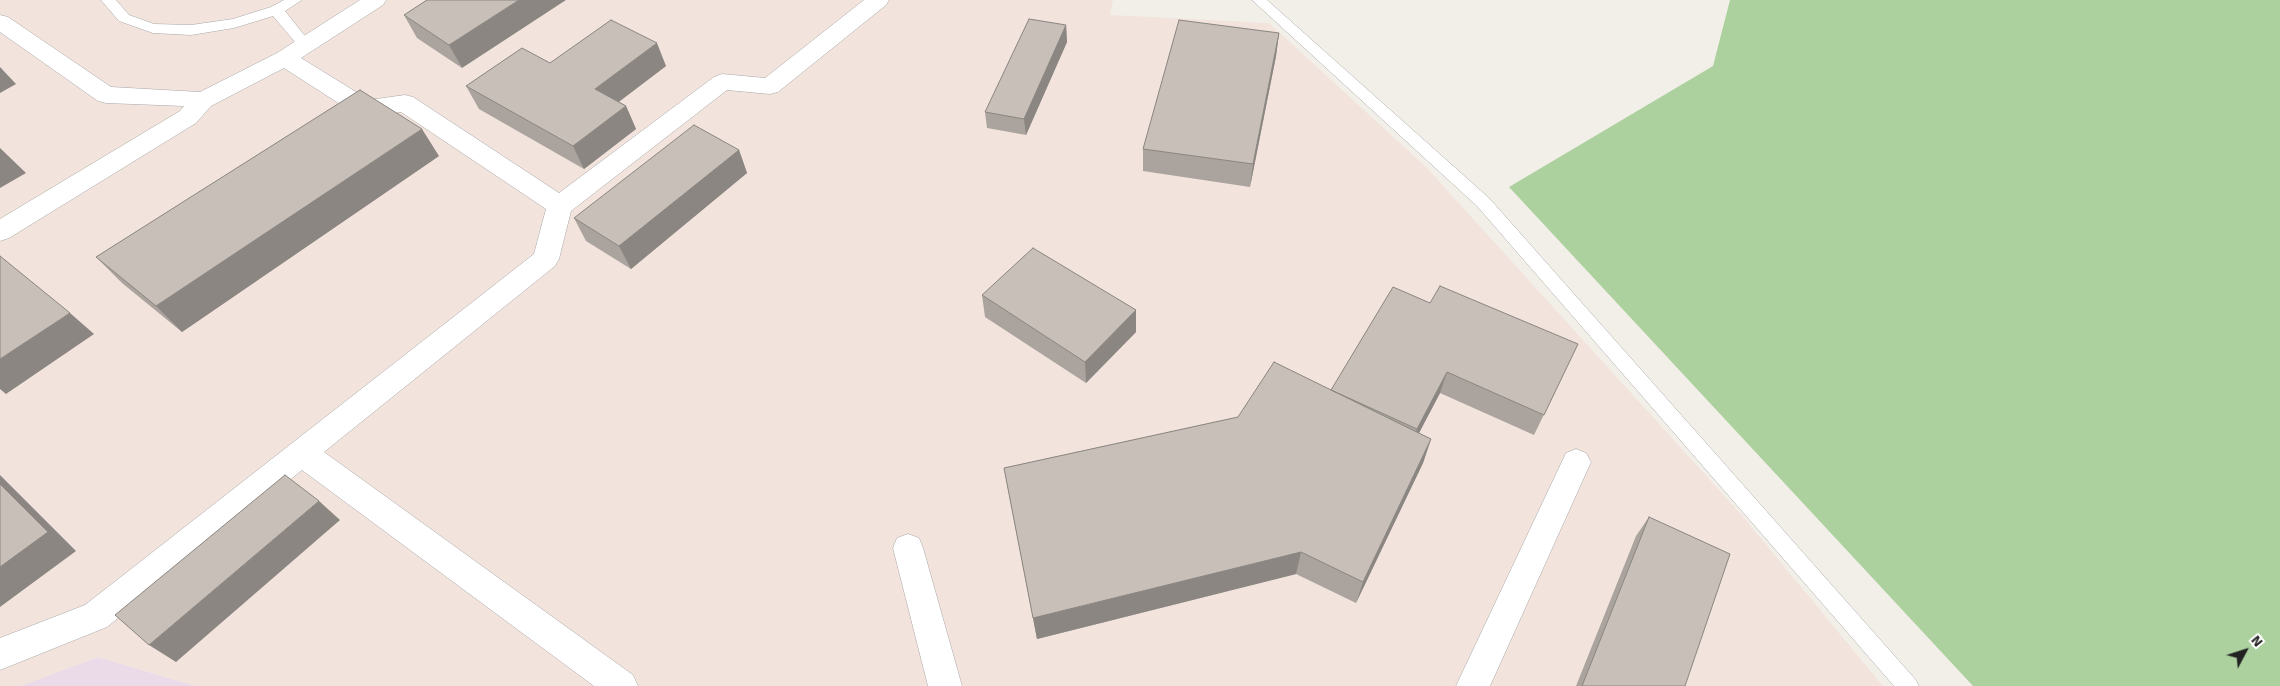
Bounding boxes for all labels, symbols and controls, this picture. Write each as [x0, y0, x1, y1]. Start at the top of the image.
north arrow [2220, 626, 2270, 676]
text: N [2247, 632, 2267, 650]

